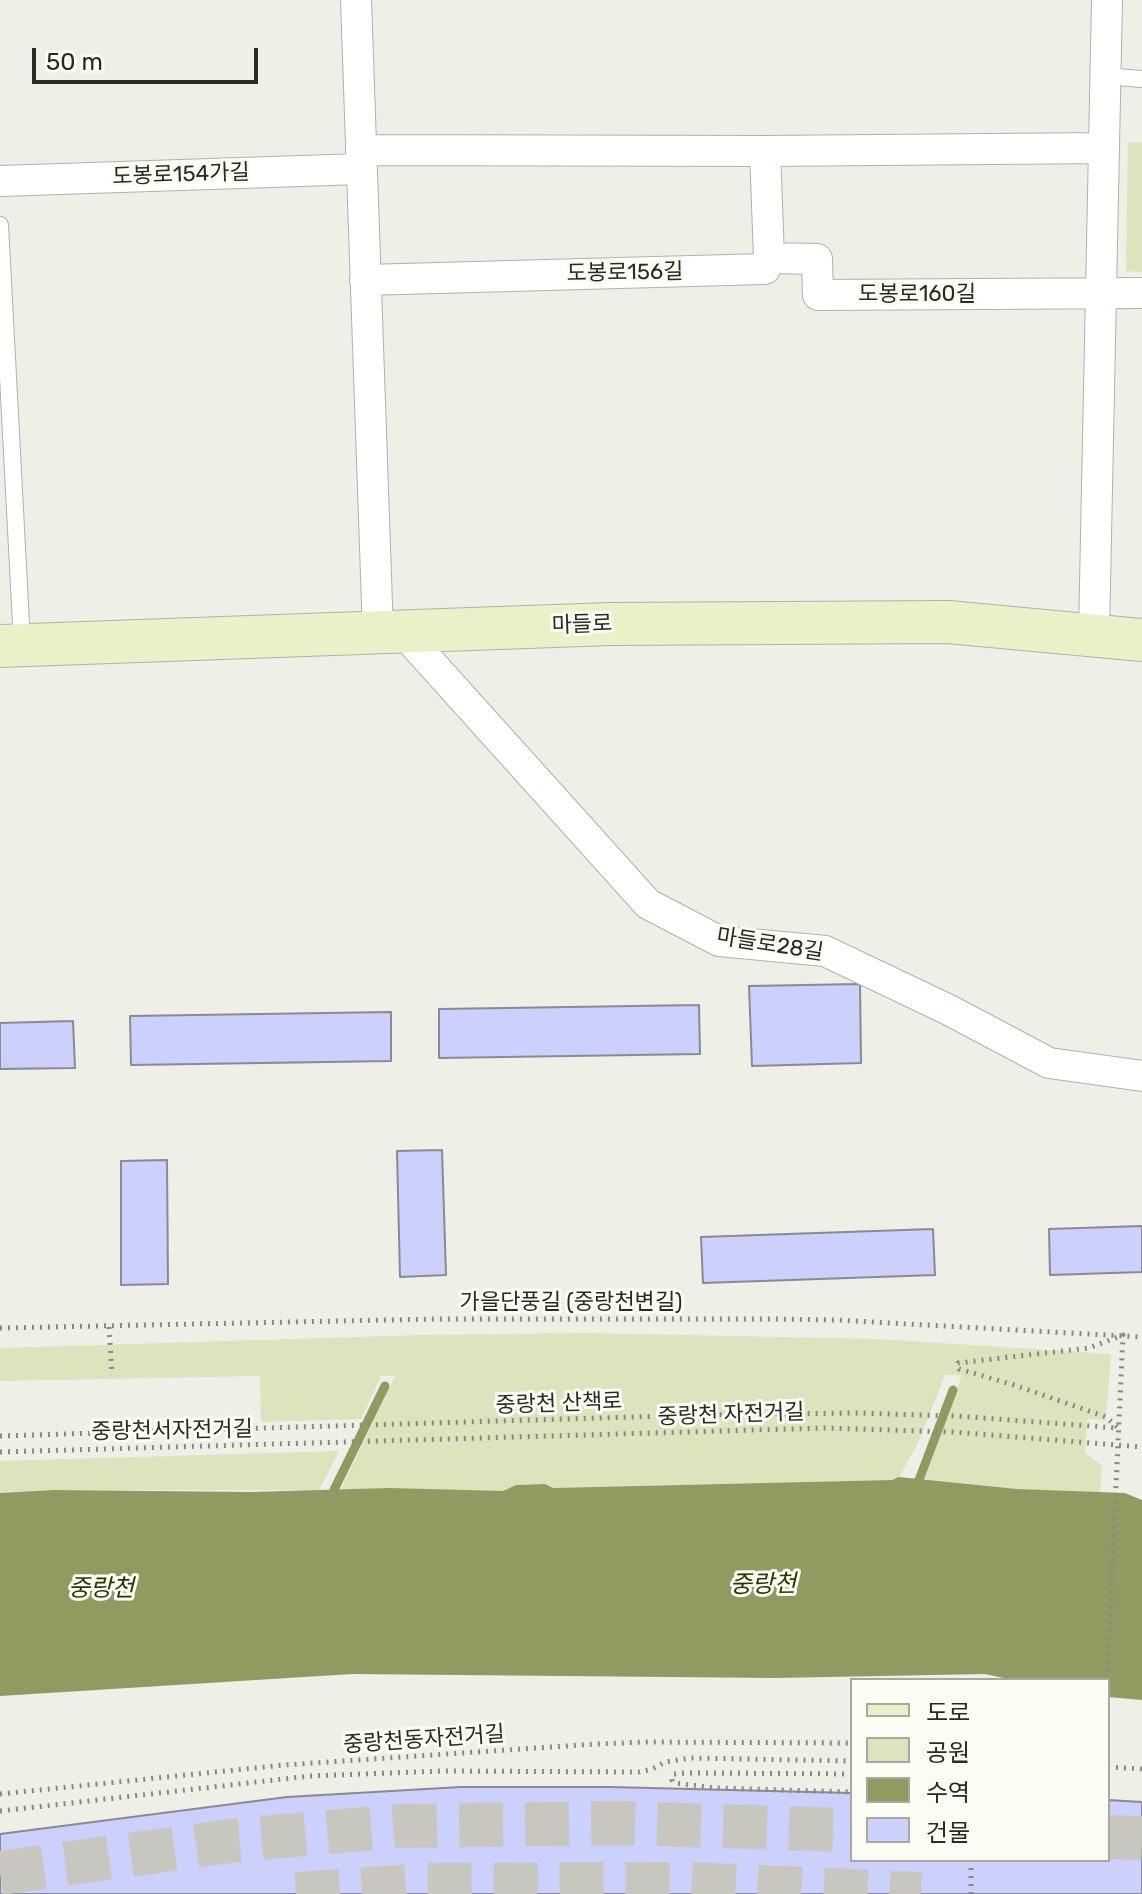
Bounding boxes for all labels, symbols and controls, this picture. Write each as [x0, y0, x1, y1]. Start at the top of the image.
scale bar [36, 32, 262, 82]
text: 50 m [46, 48, 103, 76]
street label: 도봉로154가길 [112, 159, 250, 191]
street label: 도봉로156길 [566, 259, 684, 287]
street label: 도봉로160길 [858, 282, 976, 308]
street label: 마들로 [551, 611, 613, 639]
street label: 마들로28길 [715, 924, 825, 966]
street label: 가을단풍길 (중랑천변길) [460, 1290, 682, 1316]
street label: 중랑천 산책로 [495, 1389, 623, 1419]
street label: 중랑천 자전거길 [657, 1399, 805, 1431]
street label: 중랑천서자전거길 [91, 1416, 253, 1446]
water label: 중랑천 [730, 1570, 796, 1600]
water label: 중랑천 [68, 1575, 134, 1603]
legend [850, 1678, 1110, 1862]
text: 도로 [926, 1699, 970, 1727]
street label: 중랑천동자전거길 [342, 1721, 506, 1759]
text: 공원 [926, 1739, 970, 1767]
text: 수역 [926, 1779, 970, 1807]
text: 건물 [926, 1819, 970, 1847]

